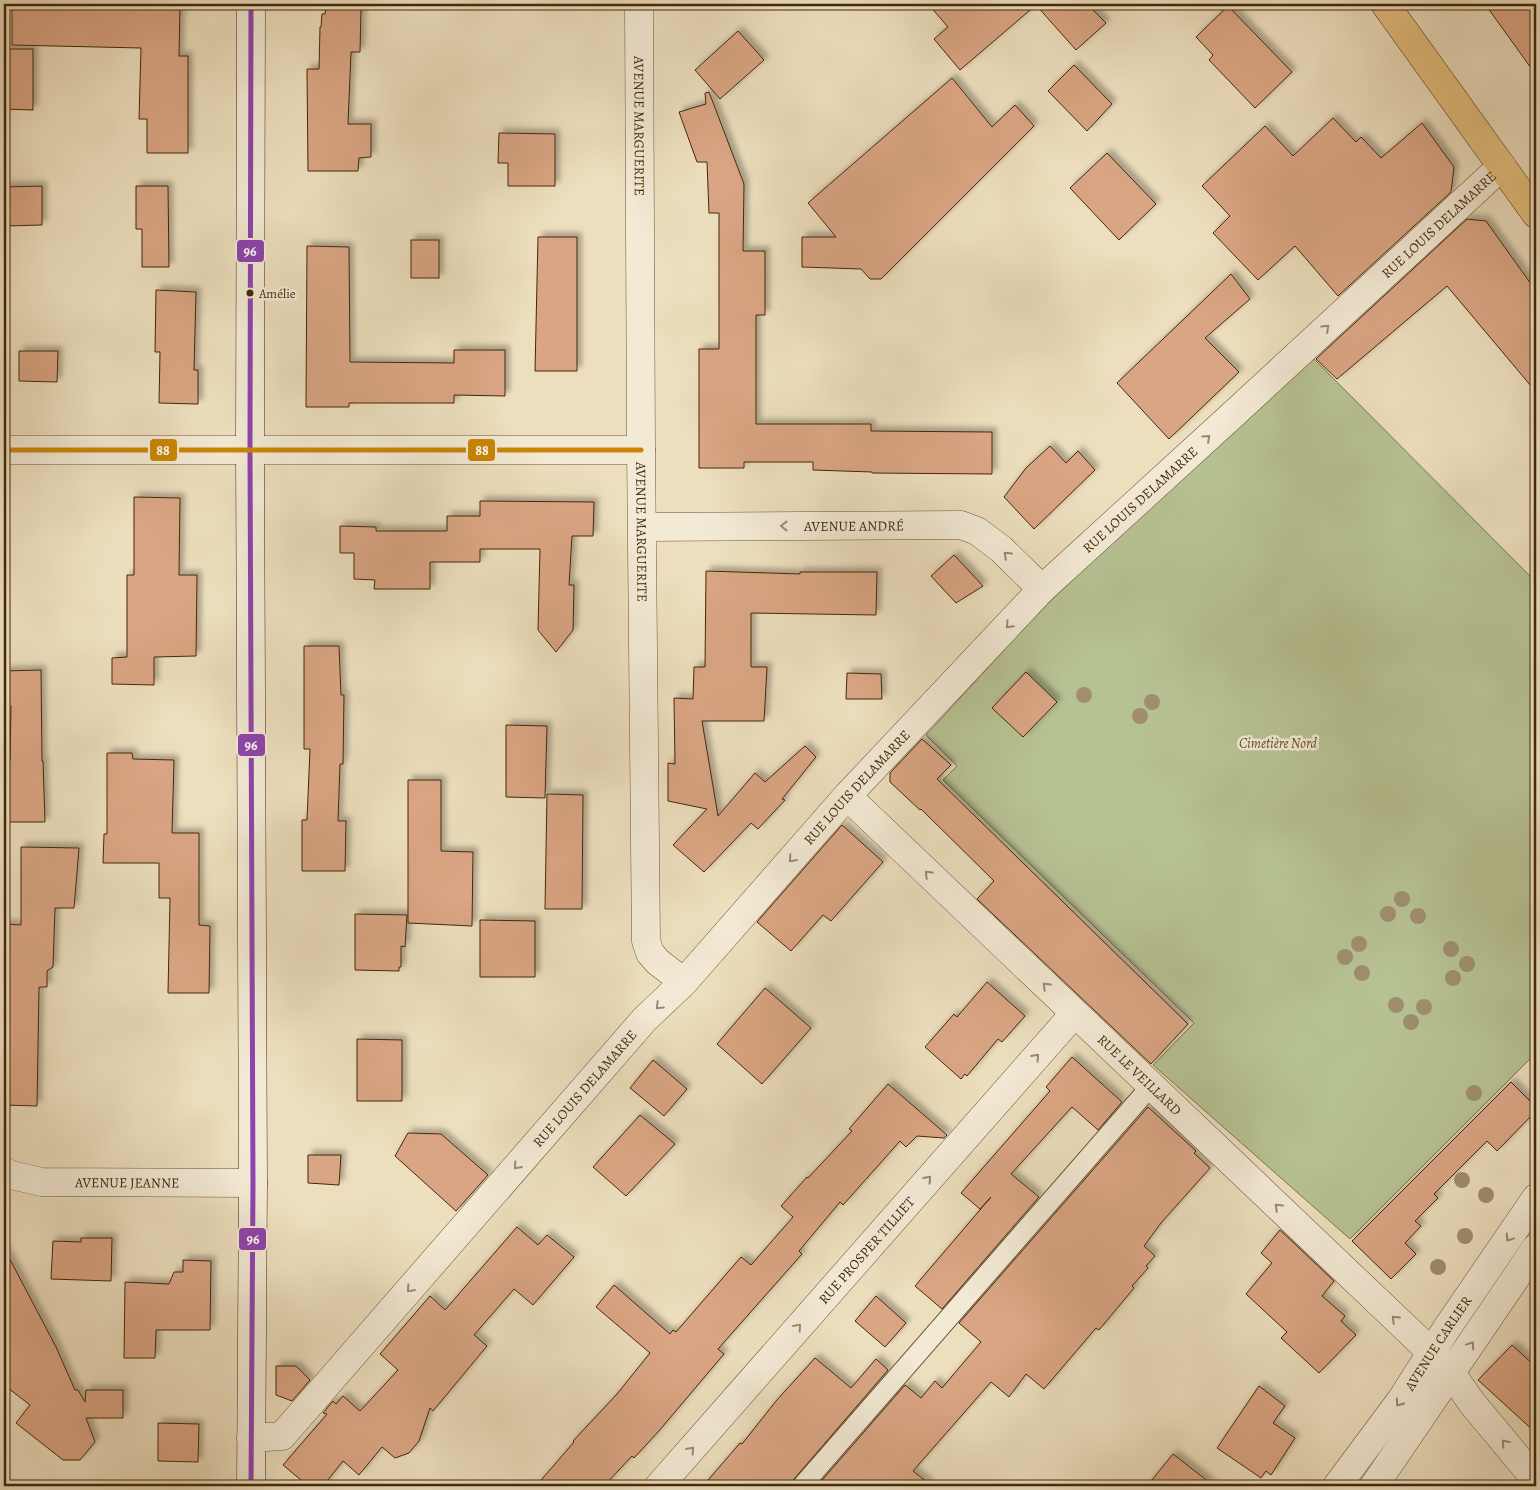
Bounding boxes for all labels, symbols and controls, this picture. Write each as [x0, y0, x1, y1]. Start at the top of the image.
street label: AVENUE MARGUERITE [629, 55, 649, 196]
street label: RUE LOUIS DELAMARRE [1377, 167, 1500, 283]
line badge: 96 [236, 239, 265, 263]
text: 96 [243, 242, 257, 261]
place label: Amélie [258, 285, 296, 302]
marker: Amélie [245, 288, 255, 298]
one-way arrow [1321, 325, 1330, 334]
one-way arrow [1202, 435, 1211, 444]
line badge: 88 [149, 438, 178, 462]
line badge: 88 [467, 438, 496, 462]
text: 88 [156, 441, 170, 460]
text: 88 [475, 441, 489, 460]
street label: RUE LOUIS DELAMARRE [1079, 442, 1202, 557]
street label: AVENUE MARGUERITE [631, 461, 652, 602]
street label: AVENUE ANDRÉ [803, 516, 904, 536]
one-way arrow [780, 521, 788, 531]
one-way arrow [1004, 552, 1013, 561]
one-way arrow [1006, 619, 1015, 628]
street label: RUE LOUIS DELAMARRE [799, 726, 915, 849]
line badge: 96 [237, 733, 266, 757]
park label: Cimetière Nord [1239, 734, 1318, 753]
text: 96 [244, 736, 258, 755]
one-way arrow [788, 854, 797, 863]
one-way arrow [925, 871, 934, 880]
one-way arrow [1042, 983, 1051, 992]
one-way arrow [656, 1000, 665, 1009]
street label: RUE LOUIS DELAMARRE [529, 1026, 641, 1151]
street label: RUE LE VEILLARD [1093, 1030, 1186, 1120]
one-way arrow [1030, 1054, 1039, 1063]
one-way arrow [513, 1161, 522, 1170]
street label: AVENUE JEANNE [74, 1173, 179, 1193]
one-way arrow [923, 1175, 932, 1184]
street label: RUE PROSPER TILLIET [814, 1193, 919, 1308]
one-way arrow [1274, 1204, 1283, 1213]
line badge: 96 [238, 1227, 267, 1251]
text: 96 [246, 1230, 260, 1249]
one-way arrow [1506, 1233, 1515, 1242]
one-way arrow [407, 1283, 416, 1292]
street label: AVENUE CARLIER [1400, 1292, 1476, 1395]
one-way arrow [1392, 1316, 1401, 1325]
one-way arrow [792, 1324, 801, 1333]
one-way arrow [1464, 1341, 1474, 1350]
one-way arrow [1396, 1397, 1405, 1407]
one-way arrow [1502, 1439, 1511, 1448]
one-way arrow [685, 1446, 694, 1455]

